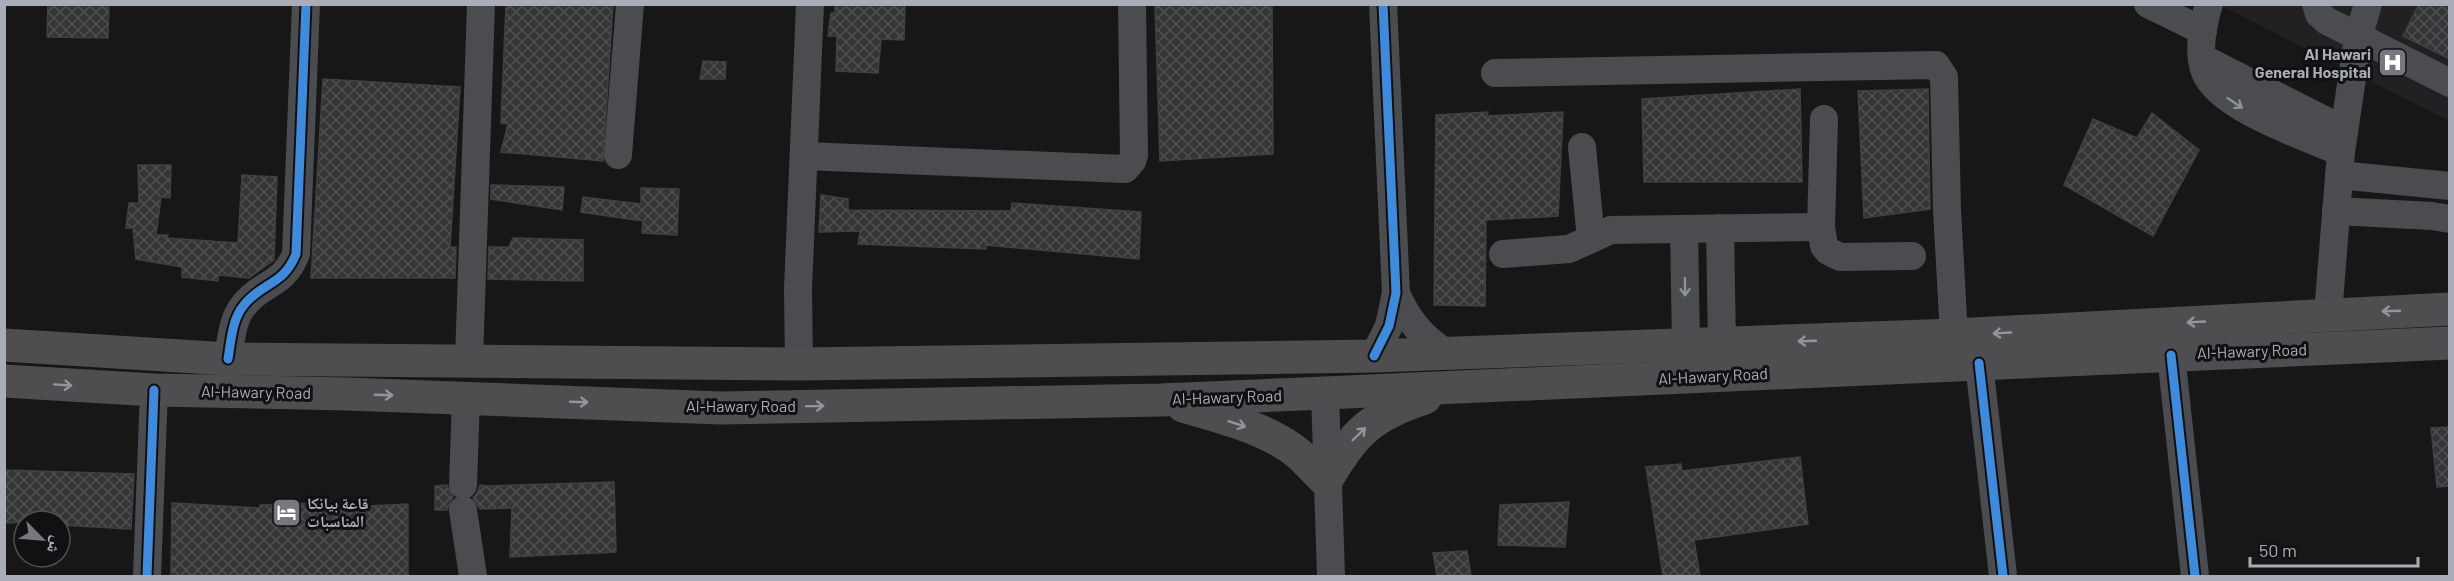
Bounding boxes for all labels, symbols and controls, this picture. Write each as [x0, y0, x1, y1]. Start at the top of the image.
place label: Al Hawari General Hospital [2255, 44, 2371, 81]
hospital icon: Al Hawari General Hospital [2376, 47, 2408, 79]
one-way arrow [2227, 97, 2243, 109]
one-way arrow [1679, 276, 1691, 296]
one-way arrow [2382, 306, 2402, 317]
one-way arrow [2187, 316, 2207, 327]
one-way arrow [1992, 327, 2012, 338]
one-way arrow [1797, 335, 1817, 346]
street label: Al-Hawary Road [2197, 339, 2307, 362]
street label: Al-Hawary Road [1658, 363, 1768, 388]
one-way arrow [52, 379, 72, 390]
street label: Al-Hawary Road [201, 381, 311, 402]
street label: Al-Hawary Road [1172, 385, 1282, 408]
one-way arrow [373, 389, 393, 401]
street label: Al-Hawary Road [686, 396, 796, 415]
one-way arrow [568, 397, 588, 408]
one-way arrow [805, 400, 825, 412]
one-way arrow [1227, 419, 1246, 430]
one-way arrow [1351, 427, 1366, 441]
place label: قاعة بيانكا المناسبات [307, 493, 369, 531]
hotel icon: قاعة بيانكا المناسبات [270, 496, 302, 528]
north arrow [12, 509, 72, 569]
scale bar [2250, 530, 2418, 568]
text: ش [43, 533, 68, 557]
text: 50 m [2259, 539, 2297, 561]

